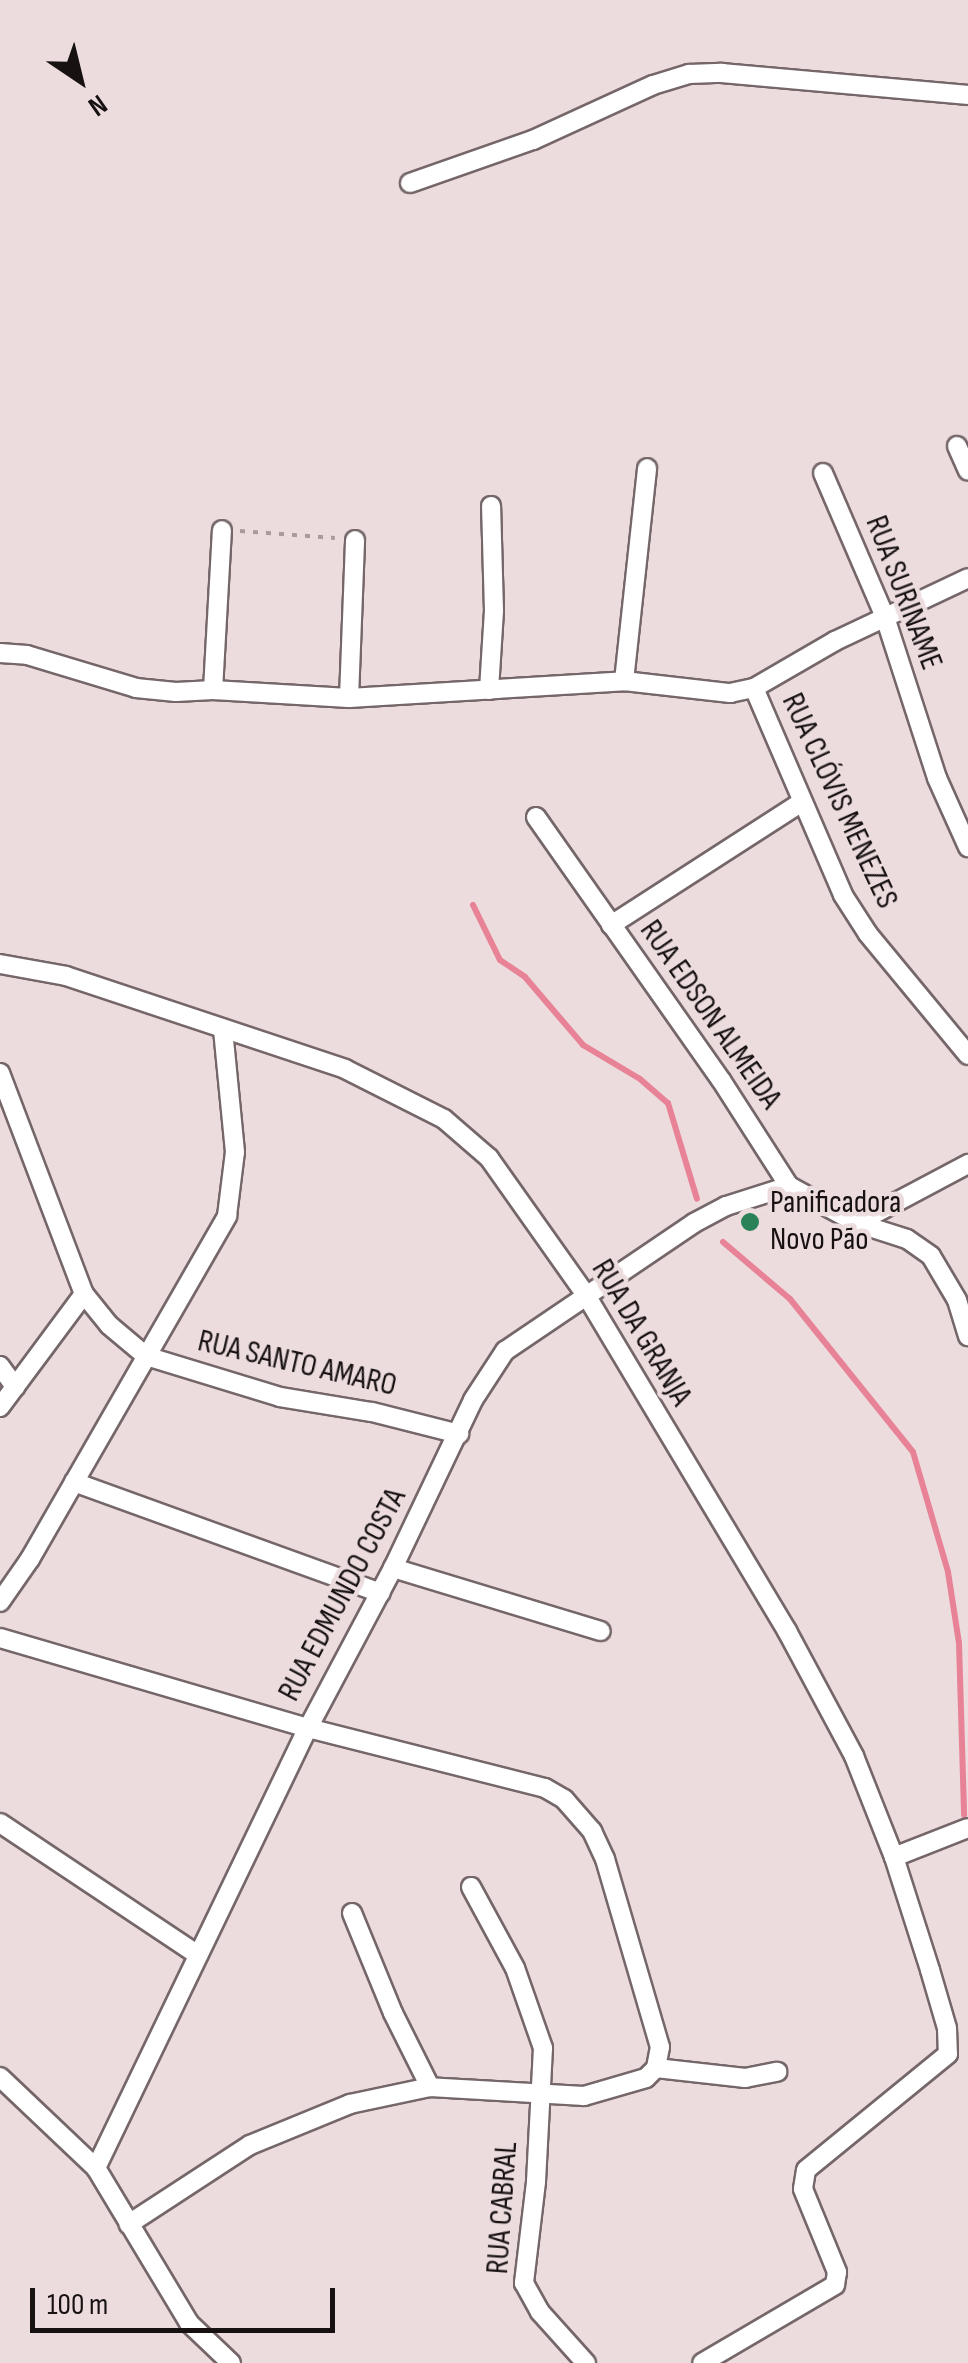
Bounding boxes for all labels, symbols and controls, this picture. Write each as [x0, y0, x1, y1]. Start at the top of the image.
north arrow [30, 30, 130, 130]
text: N [82, 87, 113, 123]
street label: RUA SURINAME [856, 511, 950, 675]
street label: RUA CLÓVIS MENEZES [772, 687, 906, 915]
street label: RUA EDSON ALMEIDA [631, 913, 789, 1117]
place label: Panificadora Novo Pão [770, 1185, 901, 1260]
marker: Panificadora Novo Pão [739, 1211, 761, 1233]
street label: RUA DA GRANJA [582, 1253, 700, 1413]
street label: RUA SANTO AMARO [194, 1322, 400, 1406]
street label: RUA EDMUNDO COSTA [271, 1482, 415, 1708]
street label: RUA CABRAL [479, 2141, 527, 2275]
scale bar [35, 2268, 340, 2330]
text: 100 m [47, 2287, 108, 2323]

